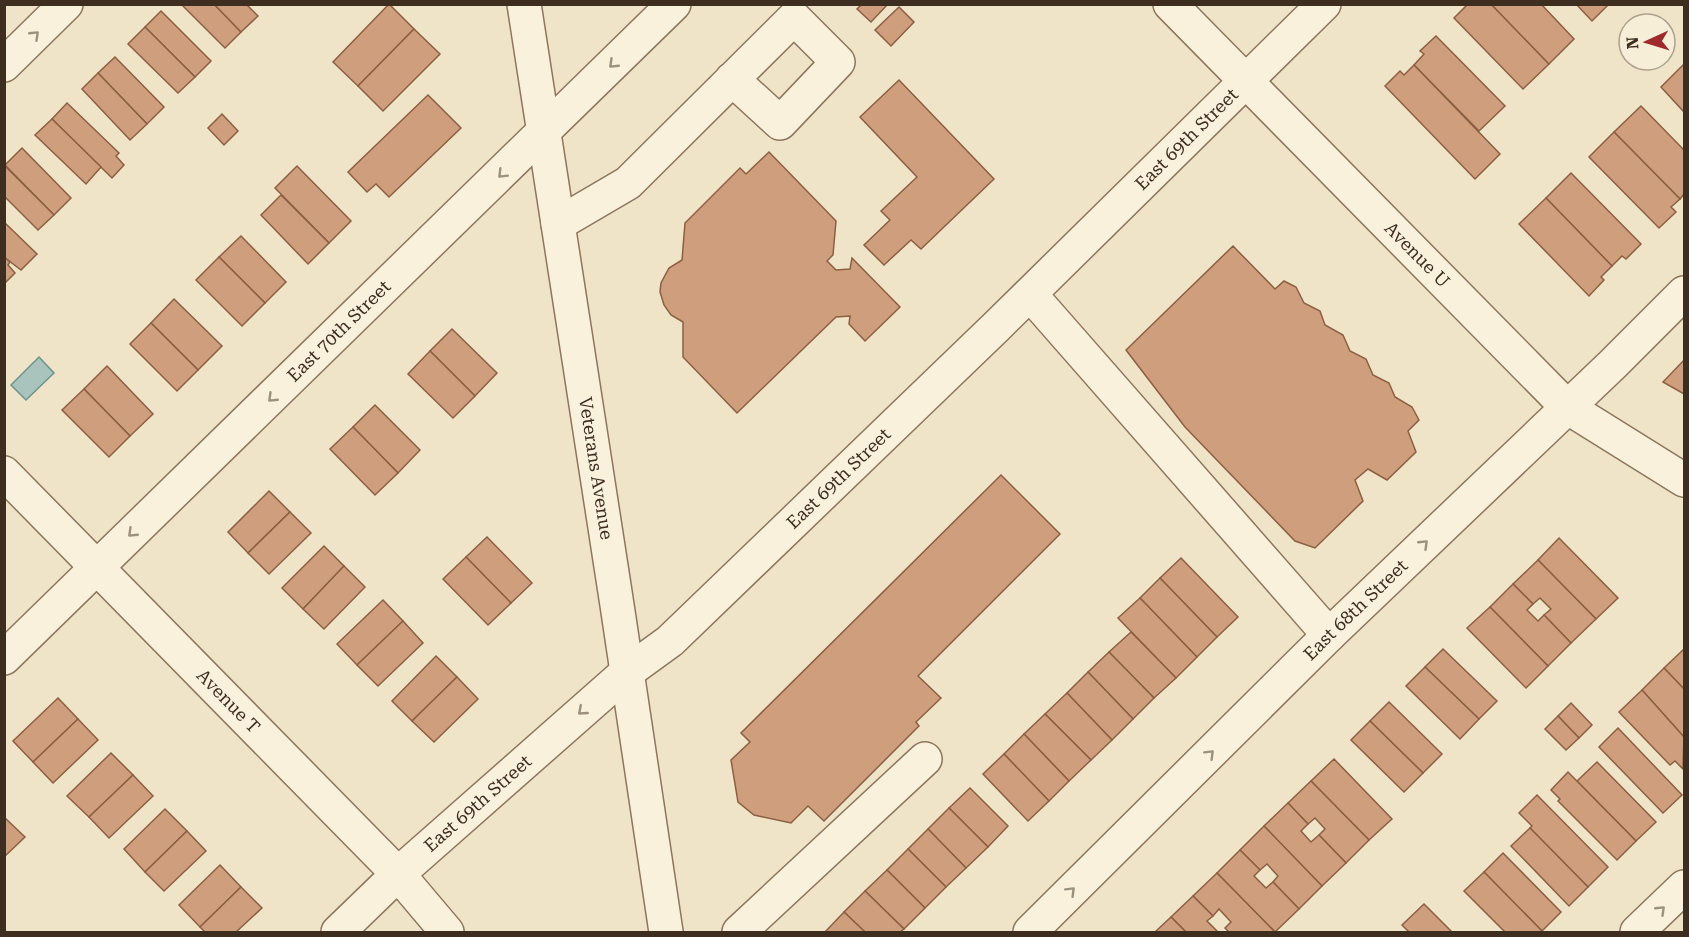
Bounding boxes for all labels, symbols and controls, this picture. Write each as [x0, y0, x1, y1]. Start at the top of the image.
north arrow [1617, 12, 1677, 72]
one-way arrow [28, 31, 39, 42]
text: N [1623, 36, 1642, 50]
one-way arrow [610, 57, 621, 68]
street label: East 69th Street [1130, 84, 1242, 194]
one-way arrow [499, 167, 509, 178]
street label: Avenue U [1381, 217, 1454, 292]
street label: East 70th Street [283, 276, 395, 386]
one-way arrow [268, 390, 279, 401]
street label: Veterans Avenue [575, 396, 618, 541]
street label: East 69th Street [782, 423, 895, 533]
one-way arrow [128, 526, 138, 537]
one-way arrow [1418, 540, 1428, 551]
street label: East 68th Street [1299, 555, 1412, 664]
street label: Avenue T [193, 665, 265, 737]
one-way arrow [578, 704, 589, 715]
street label: East 69th Street [420, 750, 536, 856]
one-way arrow [1202, 750, 1213, 761]
one-way arrow [1064, 888, 1075, 899]
one-way arrow [1653, 906, 1664, 917]

